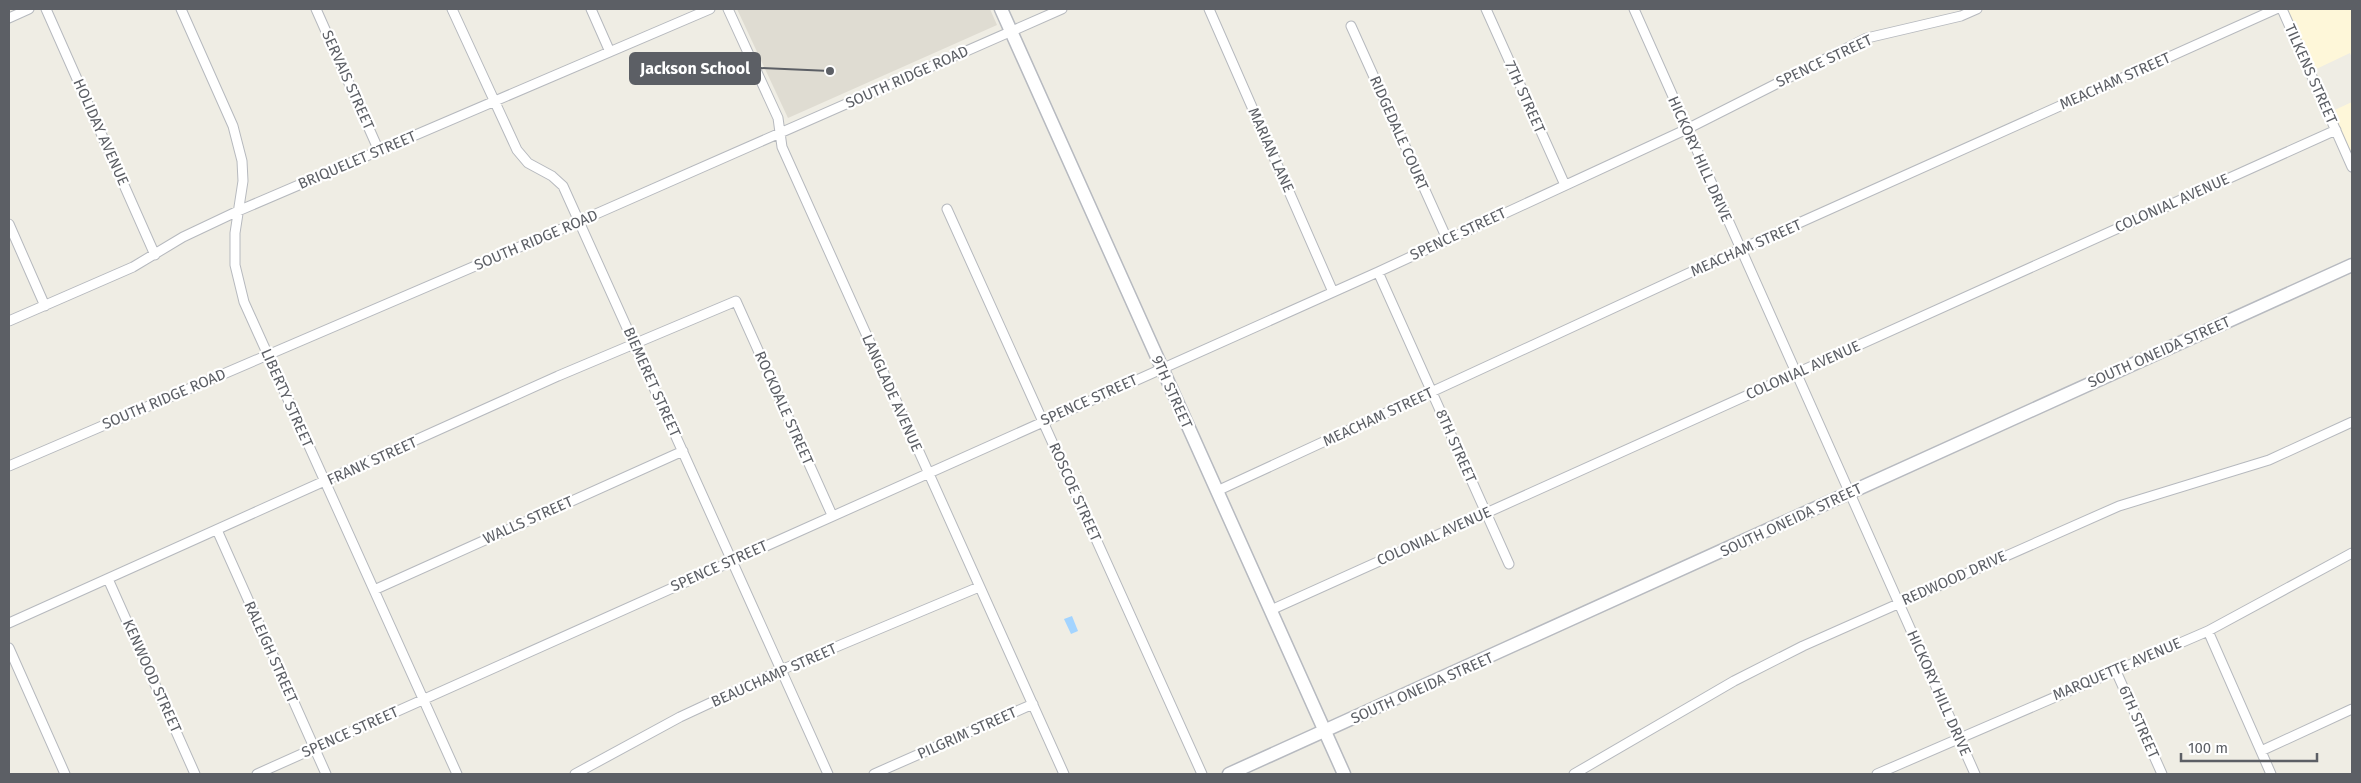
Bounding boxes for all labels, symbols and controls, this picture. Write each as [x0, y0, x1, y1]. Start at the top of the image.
street label: TILKENS STREET [2281, 21, 2341, 127]
street label: SERVAIS STREET [318, 27, 378, 133]
street label: SPENCE STREET [1773, 31, 1875, 91]
street label: SOUTH RIDGE ROAD [843, 42, 971, 112]
street label: MEACHAM STREET [2057, 48, 2173, 114]
callout: Jackson School [630, 53, 760, 84]
street label: 7TH STREET [1501, 58, 1549, 136]
text: Jackson School [639, 59, 750, 78]
street label: RIDGEDALE COURT [1366, 73, 1432, 193]
street label: HOLIDAY AVENUE [69, 76, 133, 188]
street label: HICKORY HILL DRIVE [1664, 93, 1736, 225]
street label: MARIAN LANE [1244, 105, 1298, 195]
street label: BRIQUELET STREET [295, 127, 419, 193]
street label: COLONIAL AVENUE [2112, 170, 2232, 236]
street label: SPENCE STREET [1407, 204, 1509, 264]
street label: SOUTH RIDGE ROAD [472, 206, 600, 274]
street label: MEACHAM STREET [1688, 215, 1804, 281]
street label: SOUTH ONEIDA STREET [2085, 312, 2233, 392]
street label: BIEMERET STREET [620, 324, 684, 440]
street label: LANGLADE AVENUE [858, 332, 926, 454]
street label: COLONIAL AVENUE [1743, 337, 1863, 403]
street label: LIBERTY STREET [257, 346, 317, 450]
street label: ROCKDALE STREET [751, 348, 817, 468]
street label: 9TH STREET [1148, 353, 1196, 431]
street label: SOUTH RIDGE ROAD [100, 365, 228, 433]
street label: SPENCE STREET [1038, 371, 1140, 429]
street label: MEACHAM STREET [1320, 383, 1436, 450]
street label: 8TH STREET [1432, 407, 1480, 486]
street label: FRANK STREET [324, 433, 420, 489]
street label: ROSCOE STREET [1045, 440, 1105, 545]
street label: SOUTH ONEIDA STREET [1717, 479, 1865, 561]
street label: WALLS STREET [480, 492, 576, 548]
street label: COLONIAL AVENUE [1374, 503, 1494, 569]
street label: SPENCE STREET [668, 537, 770, 595]
street label: REDWOOD DRIVE [1899, 547, 2009, 609]
street label: RALEIGH STREET [240, 598, 302, 706]
street label: KENWOOD STREET [119, 616, 185, 736]
street label: HICKORY HILL DRIVE [1903, 627, 1975, 759]
street label: MARQUETTE AVENUE [2050, 634, 2184, 704]
street label: BEAUCHAMP STREET [708, 639, 840, 711]
street label: SOUTH ONEIDA STREET [1348, 648, 1496, 728]
street label: 6TH STREET [2115, 683, 2163, 761]
street label: SPENCE STREET [299, 703, 401, 761]
street label: PILGRIM STREET [914, 703, 1020, 763]
scale bar [2181, 730, 2317, 762]
text: 100 m [2188, 739, 2228, 757]

